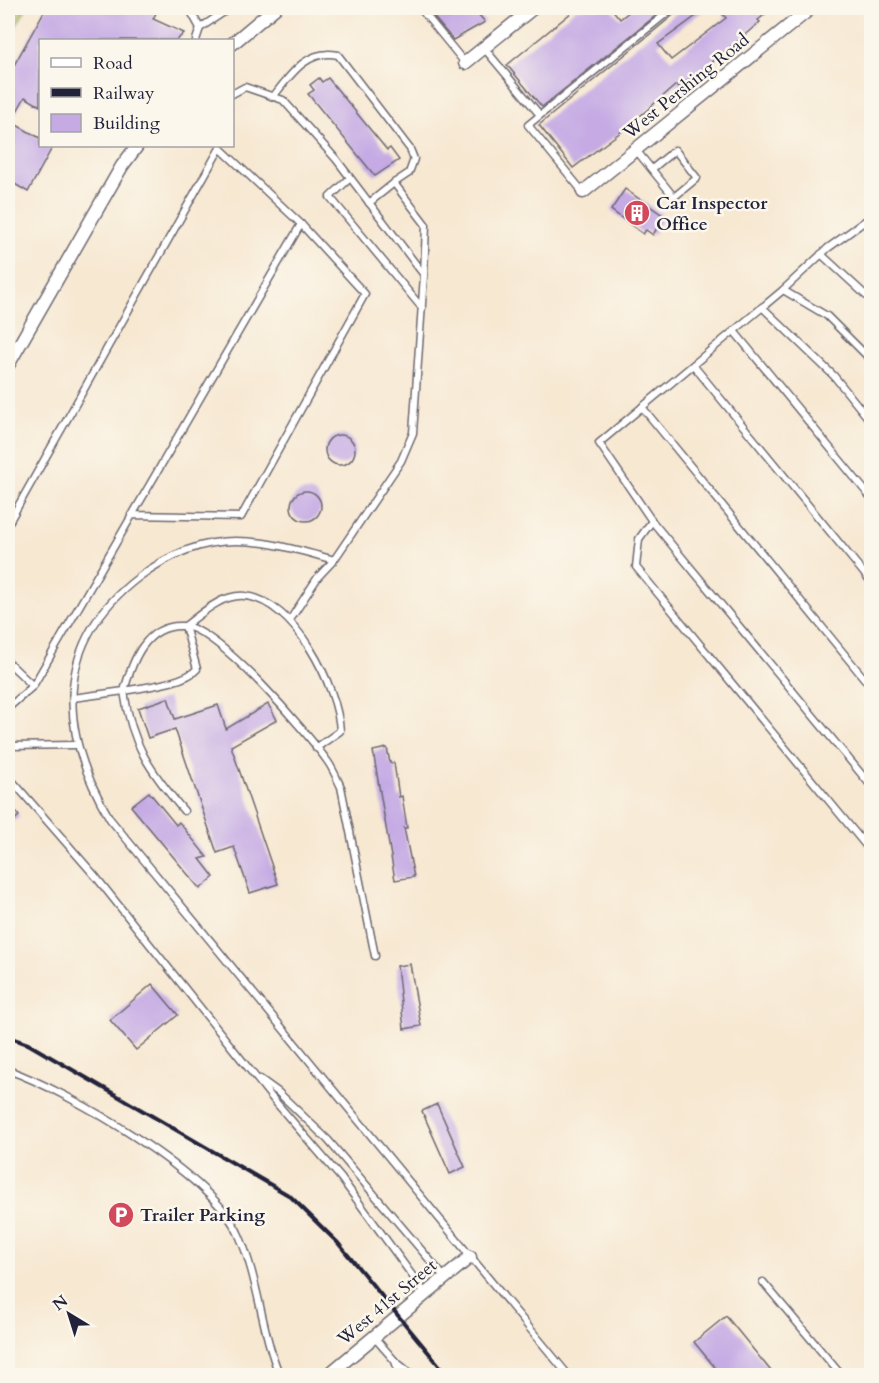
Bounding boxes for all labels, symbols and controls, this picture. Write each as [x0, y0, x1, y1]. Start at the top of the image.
street label: West Pershing Road [617, 27, 755, 146]
legend [39, 39, 234, 147]
text: Road [93, 51, 133, 76]
text: Railway [93, 81, 155, 106]
text: Building [93, 111, 161, 136]
place label: Car Inspector Office [656, 191, 768, 237]
building icon: Car Inspector Office [622, 198, 652, 228]
parking icon: Trailer Parking [106, 1200, 136, 1230]
place label: Trailer Parking [140, 1203, 265, 1228]
street label: West 41st Street [331, 1253, 443, 1352]
north arrow [39, 1284, 99, 1344]
text: N [48, 1290, 73, 1316]

